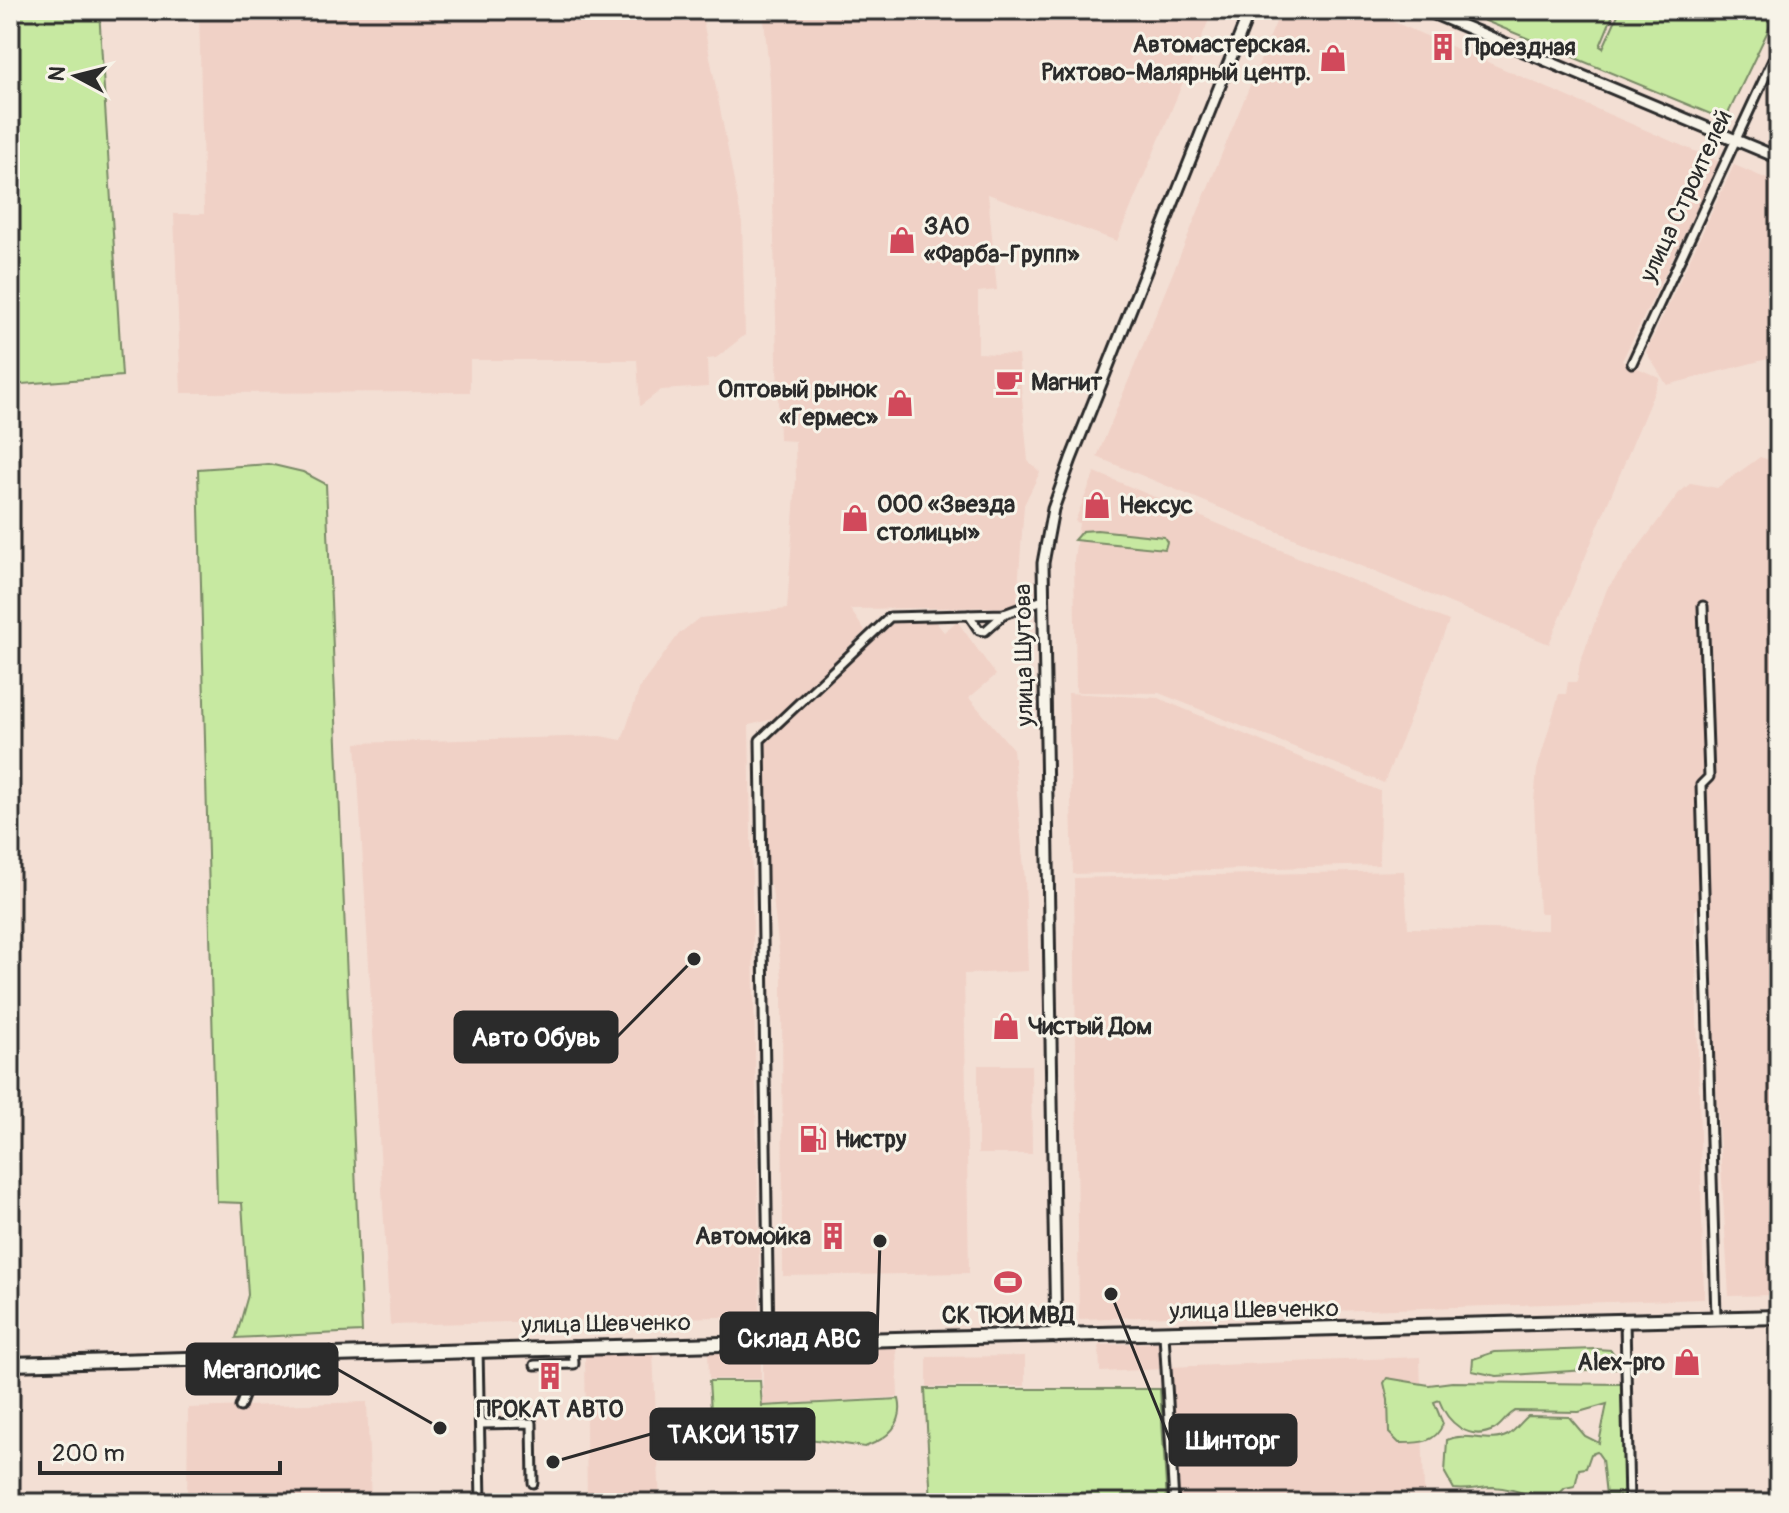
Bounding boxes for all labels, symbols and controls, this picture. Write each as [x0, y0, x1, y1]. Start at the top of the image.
place label: Автомастерская. Рихтово-Малярный центр. [1041, 30, 1311, 87]
building icon: Проездная [1428, 32, 1458, 62]
place label: Проездная [1465, 33, 1576, 62]
north arrow [36, 36, 116, 116]
shop icon: Автомастерская. Рихтово-Малярный центр. [1318, 43, 1348, 73]
text: N [42, 64, 72, 83]
street label: улица Строителей [1633, 105, 1739, 288]
place label: ЗАО «Фарба-Групп» [924, 212, 1080, 269]
shop icon: ЗАО «Фарба-Групп» [887, 225, 917, 255]
cafe icon: Магнит [994, 367, 1024, 397]
place label: Магнит [1031, 368, 1103, 397]
place label: Оптовый рынок «Гермес» [718, 375, 879, 432]
shop icon: Оптовый рынок «Гермес» [885, 388, 915, 418]
place label: ООО «Звезда столицы» [876, 490, 1015, 547]
shop icon: Нексус [1082, 490, 1112, 520]
place label: Нексус [1119, 491, 1193, 520]
shop icon: ООО «Звезда столицы» [840, 503, 870, 533]
street label: улица Шутова [1008, 583, 1040, 728]
shop icon: Чистый Дом [991, 1011, 1021, 1041]
callout: Авто Обувь [455, 1012, 617, 1062]
place label: Чистый Дом [1028, 1012, 1152, 1041]
text: Авто Обувь [471, 1022, 601, 1054]
fuel station icon: Нистру [798, 1124, 828, 1154]
place label: Нистру [835, 1125, 907, 1154]
building icon: Автомойка [818, 1221, 848, 1251]
place label: Автомойка [695, 1222, 811, 1251]
sports icon: СК ТЮИ МВД [993, 1267, 1023, 1297]
street label: улица Шевченко [1168, 1294, 1339, 1326]
place label: СК ТЮИ МВД [942, 1301, 1076, 1330]
street label: улица Шевченко [520, 1308, 691, 1340]
callout: Склад АВС [721, 1313, 877, 1363]
text: Склад АВС [737, 1323, 861, 1355]
callout: Мегаполис [187, 1344, 337, 1394]
shop icon: Alex-pro [1672, 1347, 1702, 1377]
place label: Alex-pro [1577, 1348, 1665, 1377]
text: Мегаполис [203, 1354, 321, 1386]
building icon: ПРОКАТ АВТО [535, 1361, 565, 1391]
place label: ПРОКАТ АВТО [476, 1395, 624, 1424]
callout: ТАКСИ 1517 [651, 1409, 814, 1459]
callout: Шинторг [1170, 1415, 1296, 1465]
text: ТАКСИ 1517 [666, 1419, 799, 1451]
scale bar [40, 1425, 280, 1475]
text: Шинторг [1185, 1425, 1281, 1457]
text: 200 m [52, 1439, 125, 1468]

